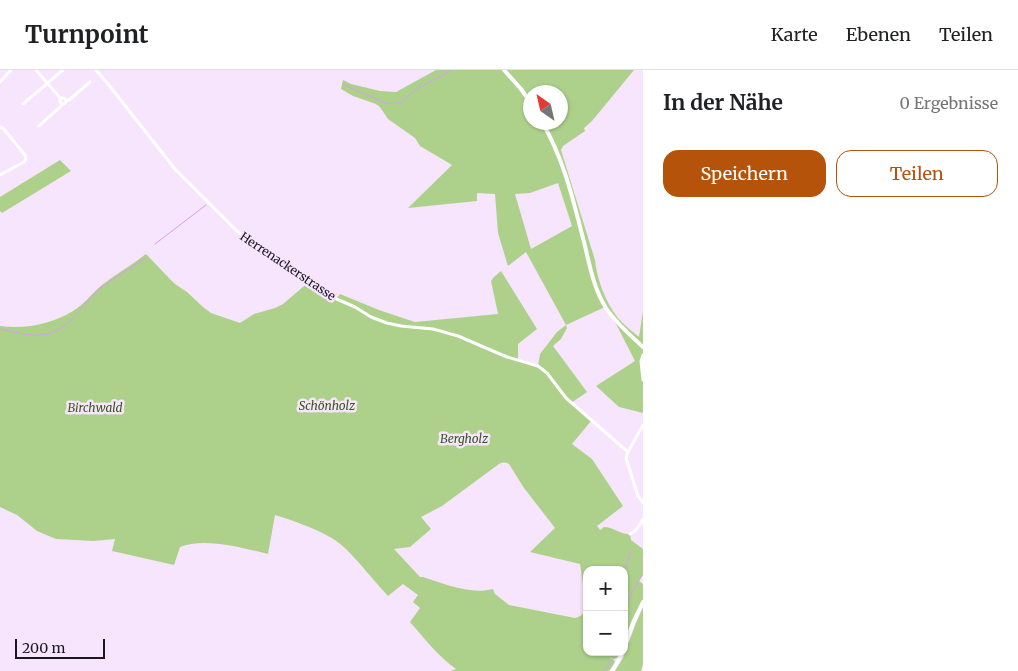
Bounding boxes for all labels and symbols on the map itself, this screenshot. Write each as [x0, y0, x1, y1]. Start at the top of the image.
north arrow [523, 85, 568, 130]
street label: Herrenackerstrasse [237, 228, 339, 304]
park label: Schönholz [299, 398, 356, 413]
park label: Birchwald [67, 400, 123, 415]
park label: Bergholz [440, 431, 489, 446]
scale bar [15, 636, 105, 659]

